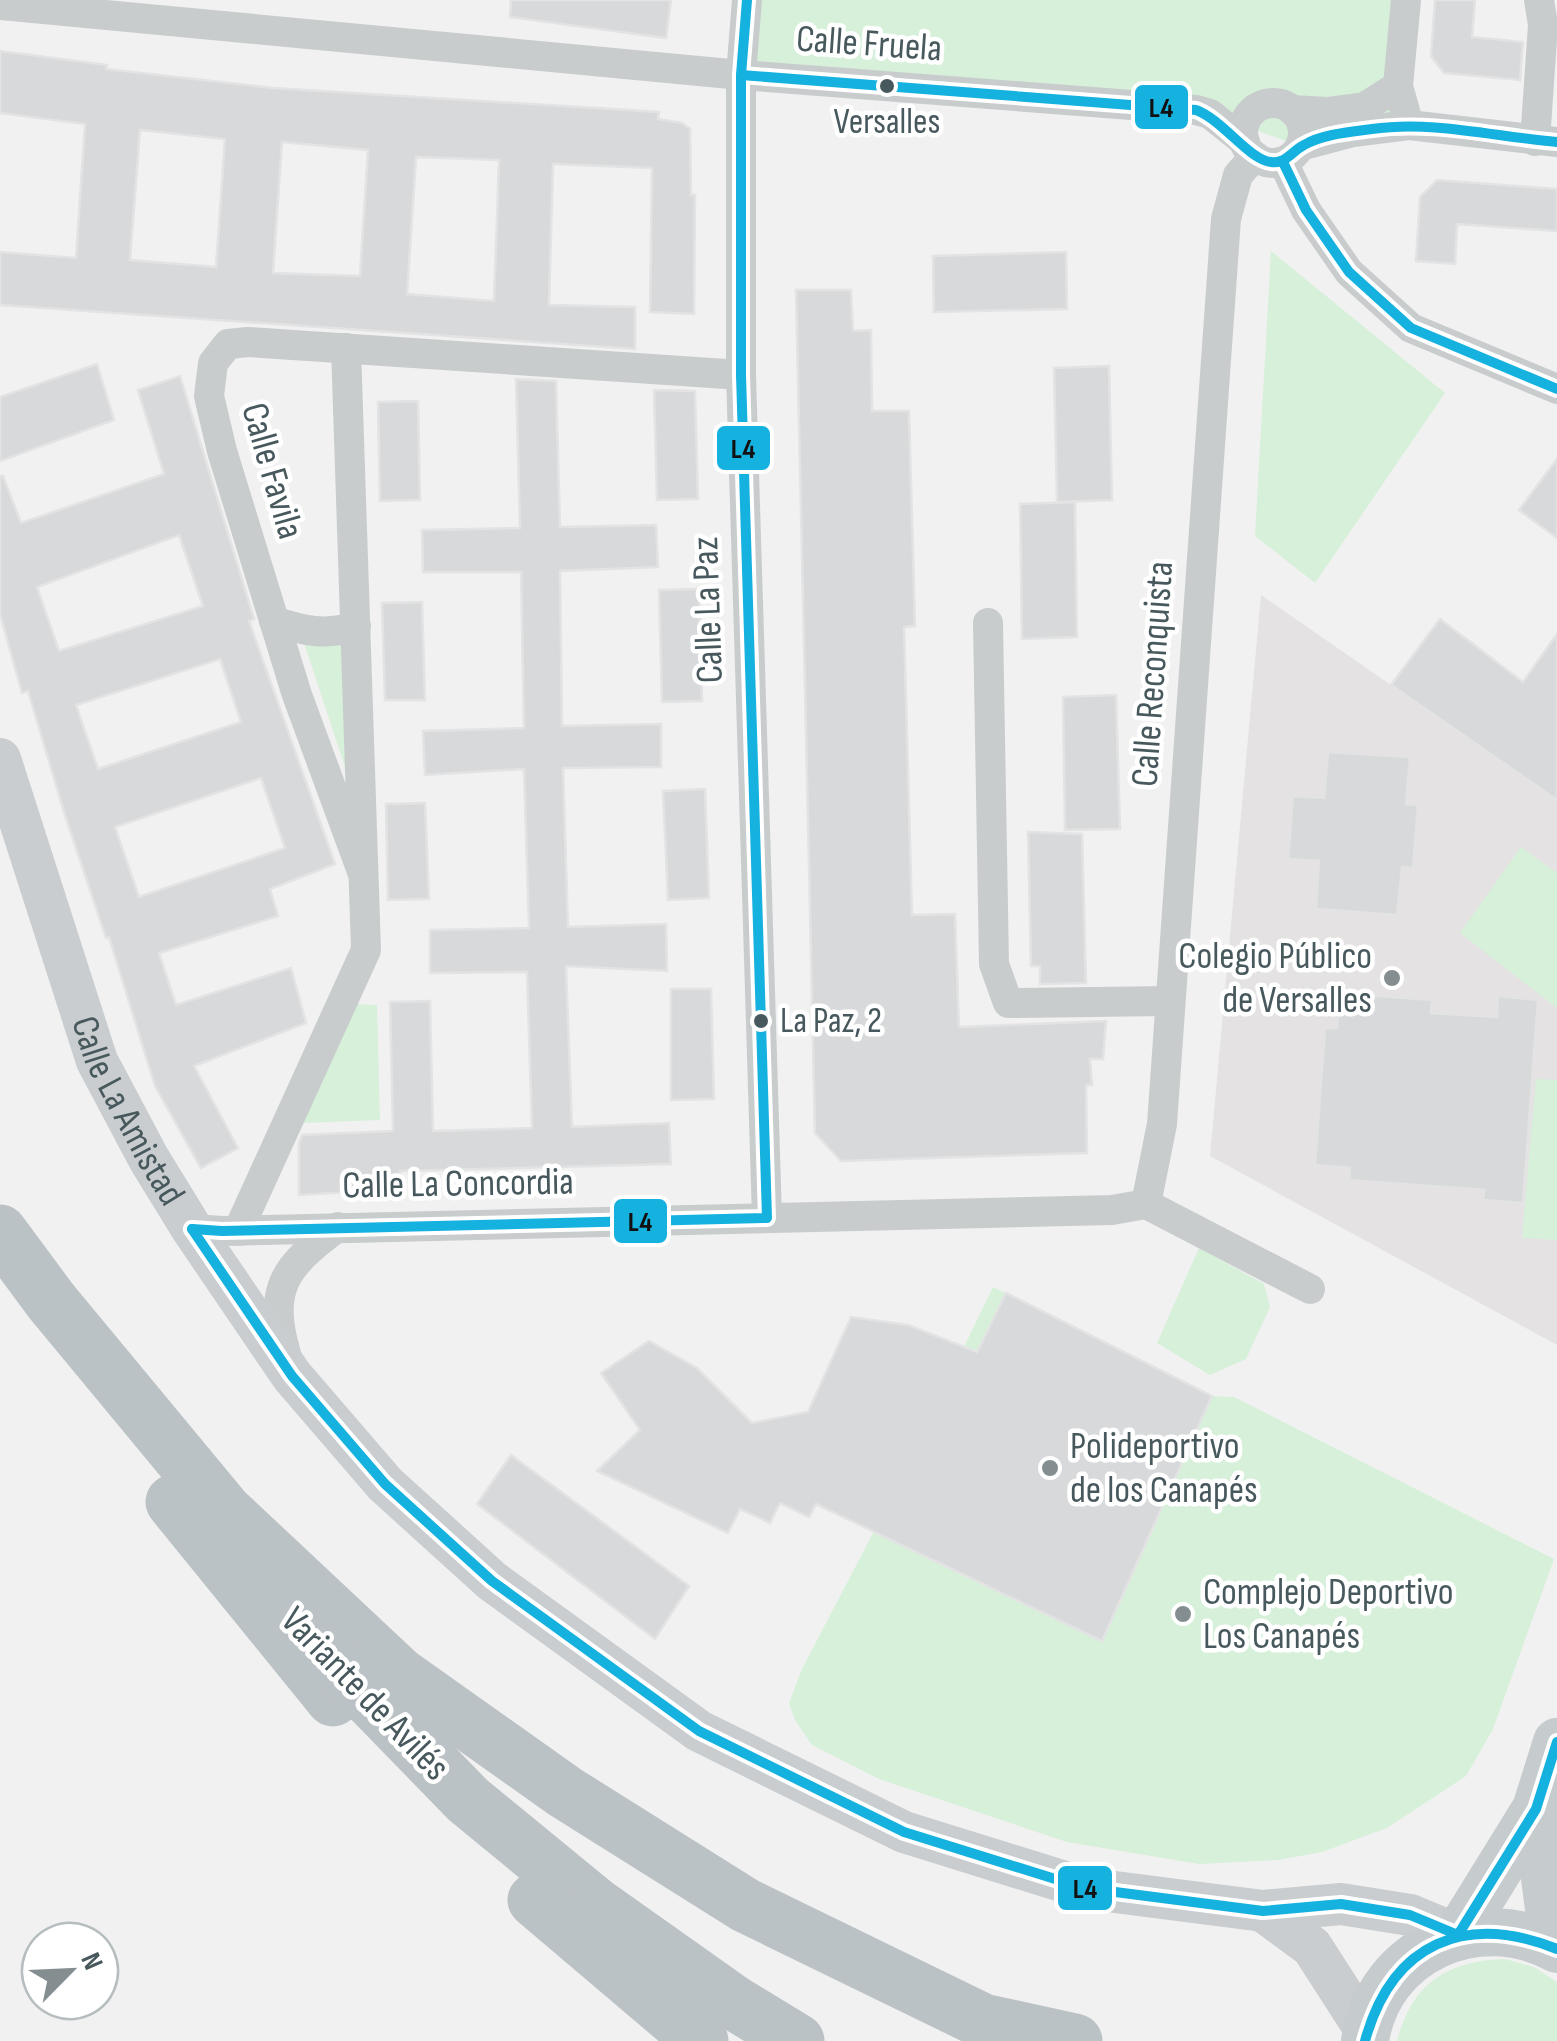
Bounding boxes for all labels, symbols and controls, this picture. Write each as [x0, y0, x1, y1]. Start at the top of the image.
street label: Calle Fruela [795, 16, 943, 72]
marker: Versalles [877, 76, 897, 96]
line badge: L4 [1133, 83, 1190, 131]
text: L4 [1149, 92, 1173, 125]
place label: Versalles [834, 101, 940, 144]
street label: Calle Favila [231, 398, 313, 544]
line badge: L4 [715, 424, 772, 472]
text: L4 [731, 433, 755, 466]
street label: Calle La Paz [683, 536, 733, 684]
street label: Calle Reconquista [1123, 560, 1183, 788]
place label: Colegio Público de Versalles [1178, 934, 1372, 1023]
marker: Colegio Público de Versalles [1381, 967, 1403, 989]
place label: La Paz, 2 [780, 1000, 882, 1043]
street label: Calle La Amistad [62, 1011, 194, 1214]
marker: La Paz, 2 [751, 1011, 771, 1031]
street label: Calle La Concordia [342, 1159, 574, 1209]
line badge: L4 [612, 1197, 669, 1245]
text: L4 [628, 1206, 652, 1239]
place label: Polideportivo de los Canapés [1070, 1424, 1258, 1513]
marker: Polideportivo de los Canapés [1039, 1457, 1061, 1479]
place label: Complejo Deportivo Los Canapés [1203, 1570, 1454, 1659]
street label: Variante de Avilés [271, 1598, 459, 1790]
marker: Complejo Deportivo Los Canapés [1172, 1603, 1194, 1625]
line badge: L4 [1056, 1864, 1114, 1912]
text: L4 [1073, 1873, 1097, 1906]
north arrow [20, 1921, 120, 2021]
text: N [73, 1948, 110, 1975]

